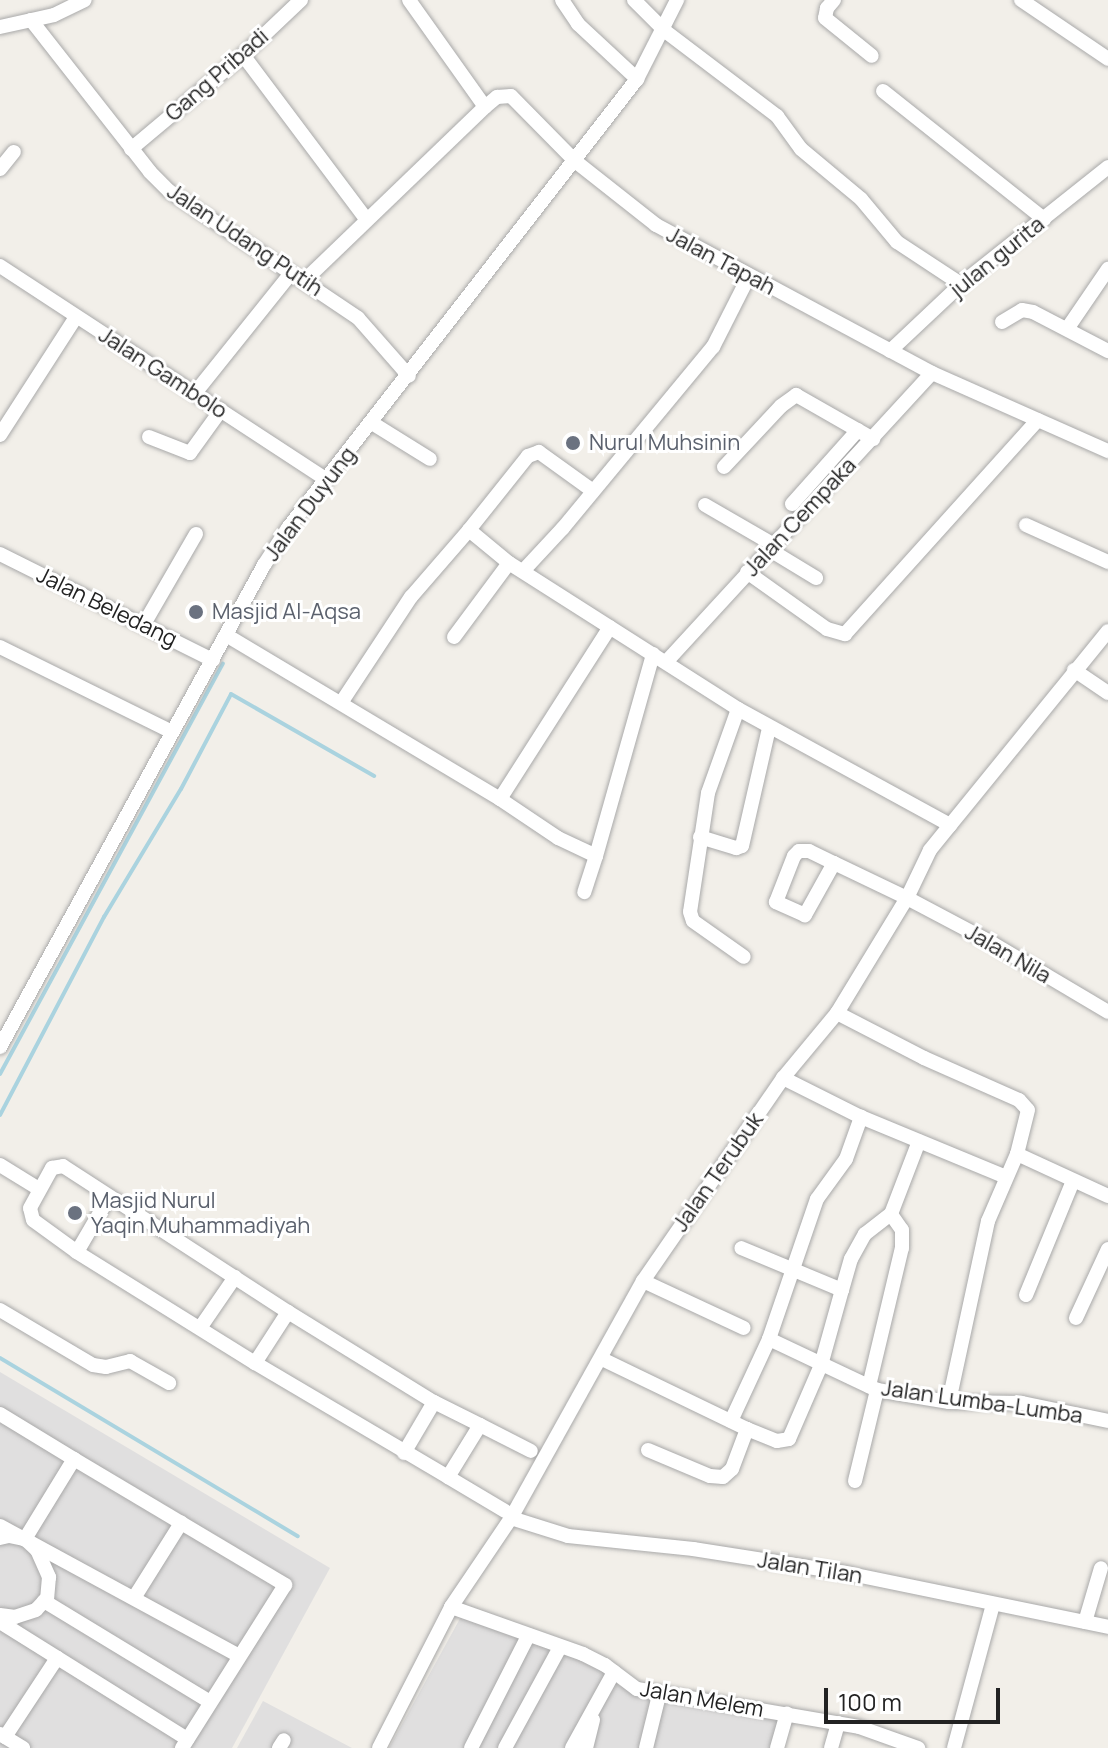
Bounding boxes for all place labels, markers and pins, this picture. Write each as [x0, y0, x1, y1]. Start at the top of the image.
place label: Nurul Muhsinin [589, 430, 740, 456]
marker: Nurul Muhsinin [564, 434, 582, 452]
place label: Masjid Al-Aqsa [212, 599, 361, 625]
marker: Masjid Al-Aqsa [187, 603, 205, 621]
place label: Masjid Nurul Yaqin Muhammadiyah [91, 1187, 310, 1238]
marker: Masjid Nurul Yaqin Muhammadiyah [66, 1204, 84, 1222]

